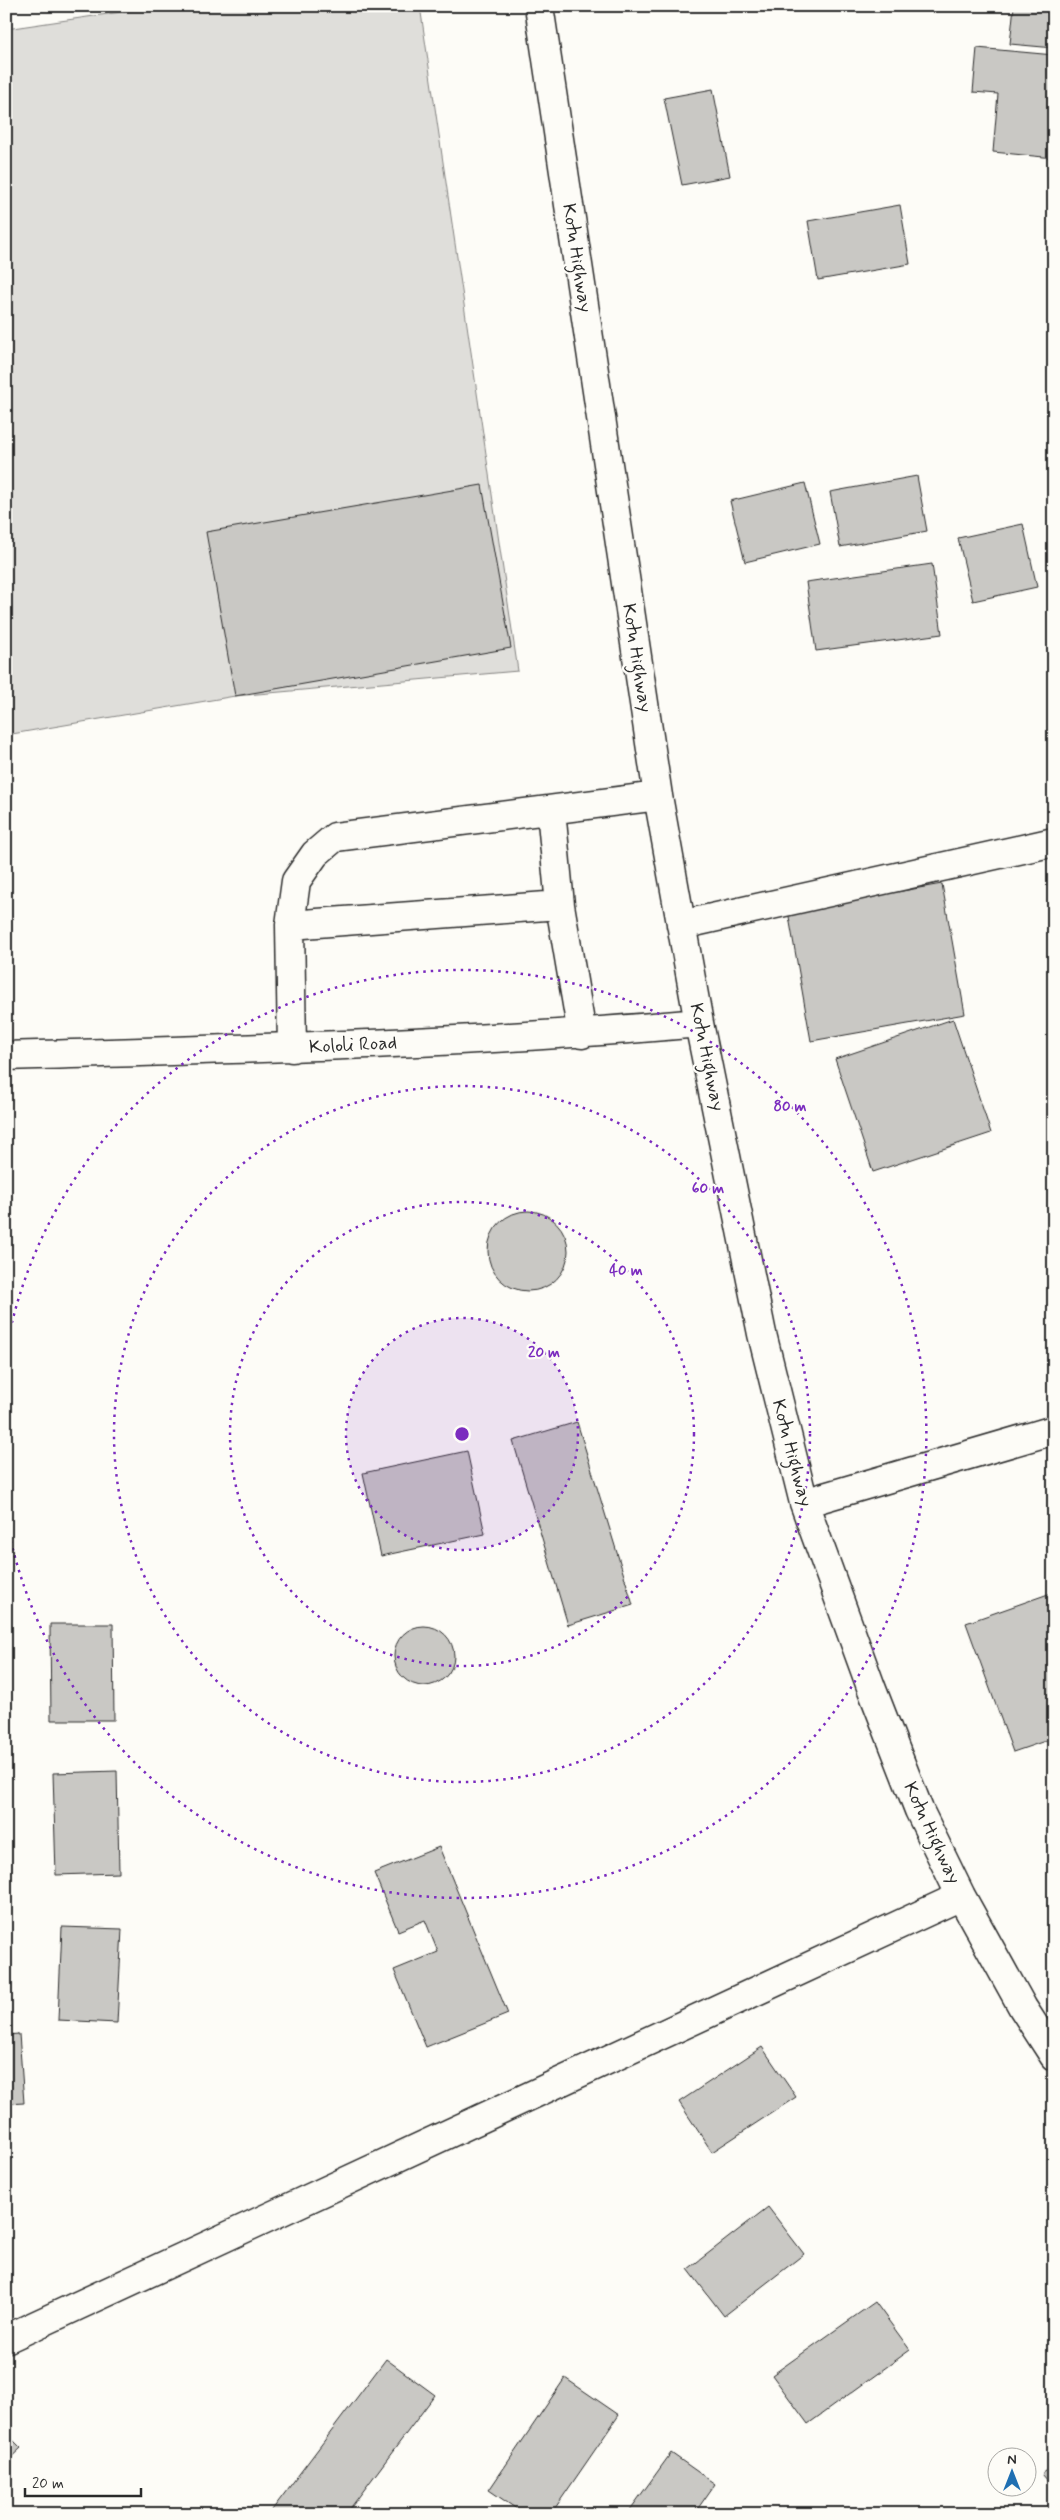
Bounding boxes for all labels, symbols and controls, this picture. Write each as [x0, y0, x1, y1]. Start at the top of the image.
street label: Kotu Highway [553, 202, 598, 315]
street label: Kotu Highway [613, 602, 658, 715]
street label: Kotu Highway [680, 1001, 731, 1114]
street label: Kololi Road [308, 1030, 398, 1060]
text: 80 m [773, 1097, 807, 1117]
text: 60 m [692, 1179, 724, 1199]
text: 40 m [609, 1261, 643, 1281]
text: 20 m [528, 1343, 560, 1363]
street label: Kotu Highway [763, 1397, 818, 1510]
centre of rings [453, 1425, 471, 1443]
street label: Kotu Highway [895, 1778, 967, 1889]
north arrow [988, 2448, 1038, 2498]
text: N [1007, 2451, 1017, 2469]
scale bar [25, 2465, 141, 2497]
text: 20 m [32, 2474, 64, 2494]

